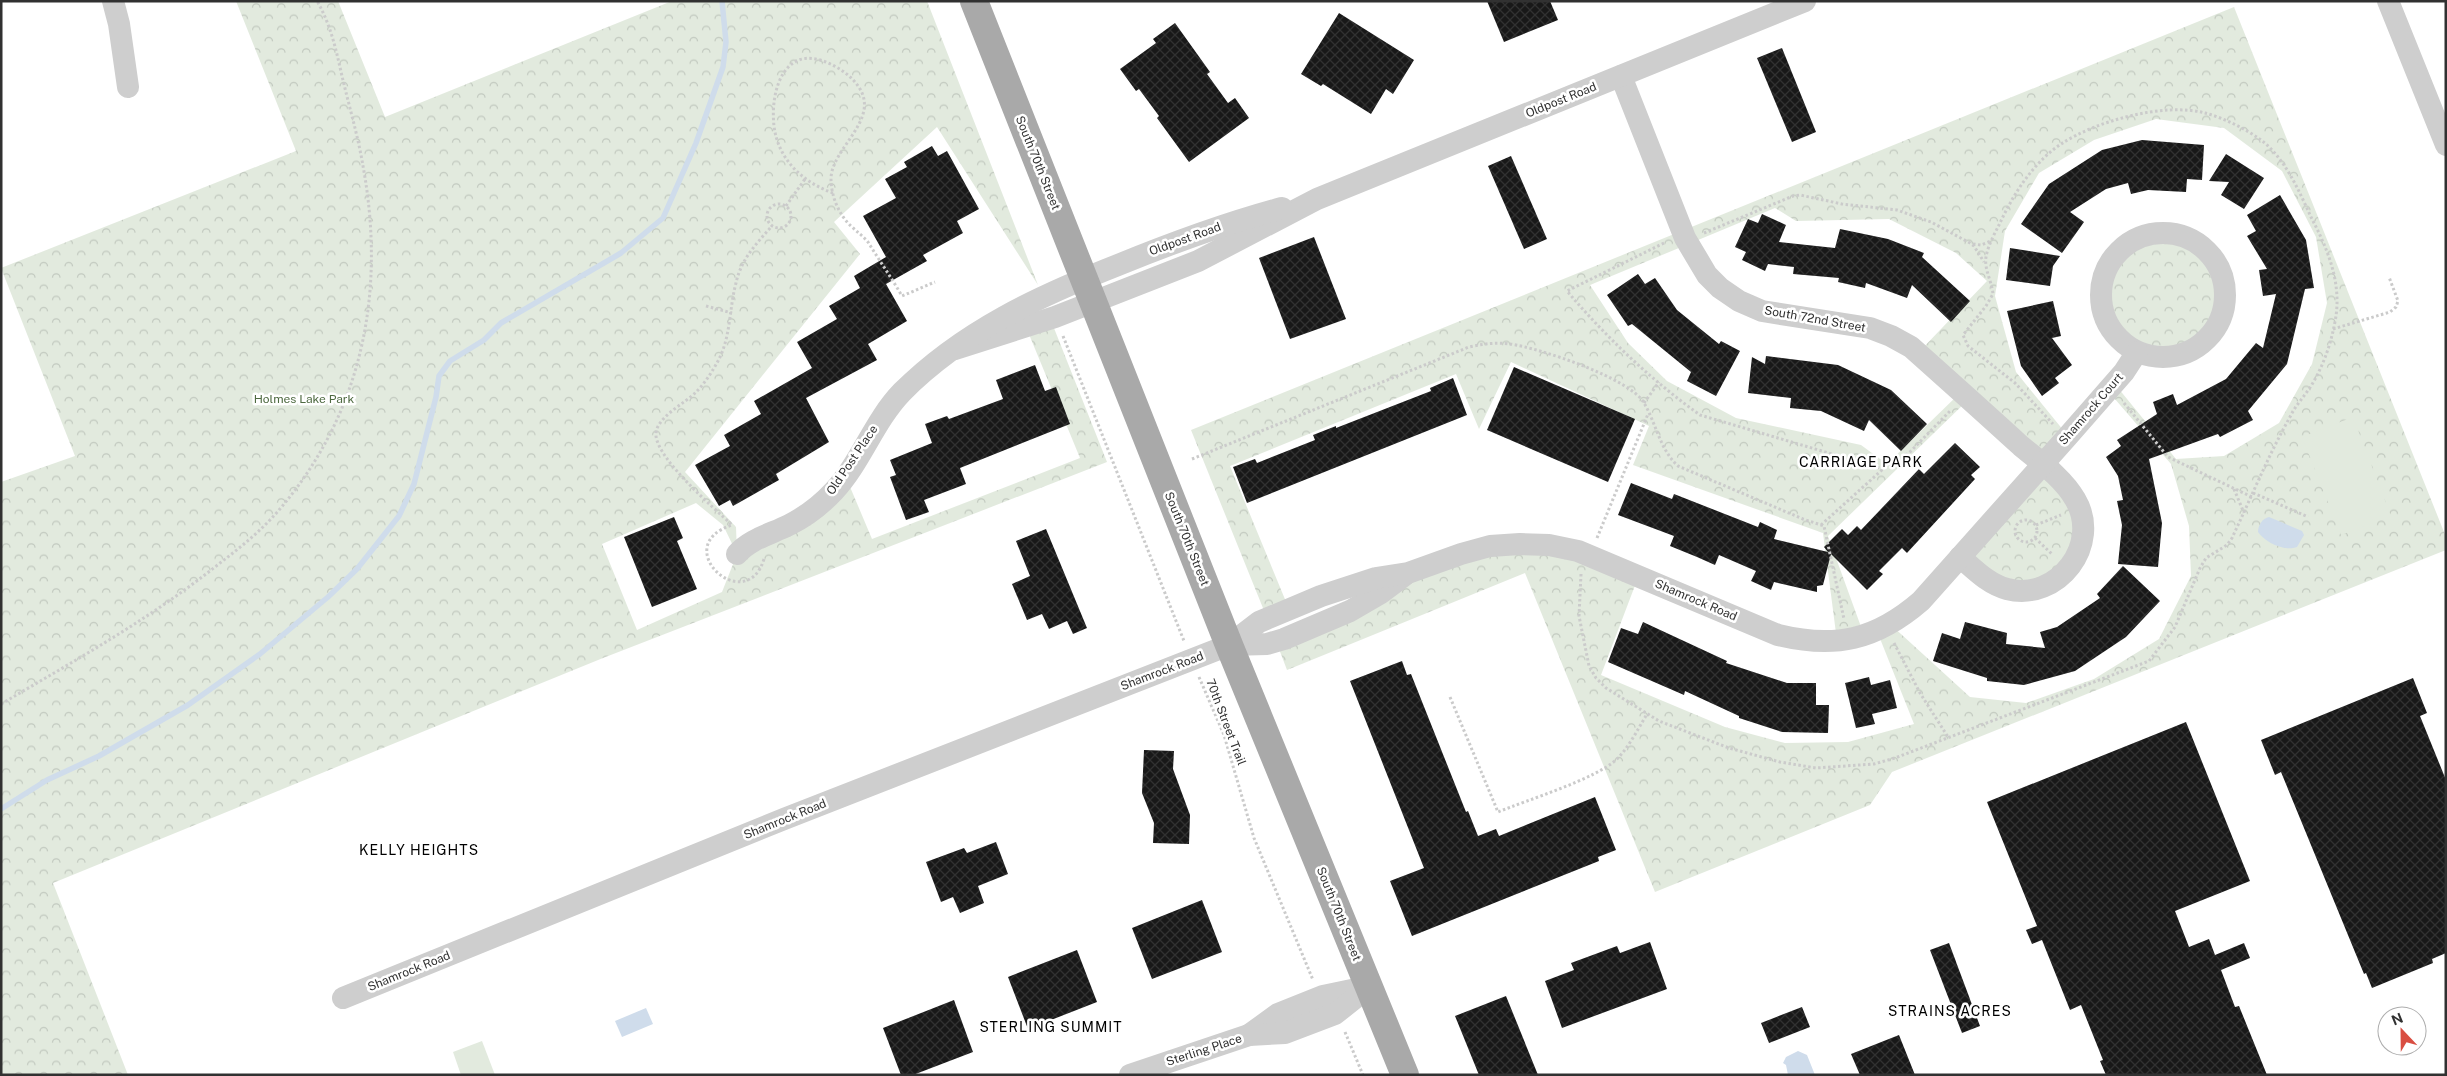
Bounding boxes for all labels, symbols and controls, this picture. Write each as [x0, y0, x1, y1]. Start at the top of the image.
street label: Oldpost Road [1524, 79, 1598, 121]
street label: South 70th Street [1013, 114, 1063, 212]
street label: Oldpost Road [1147, 220, 1223, 258]
street label: South 72nd Street [1763, 303, 1867, 335]
street label: Shamrock Court [2056, 370, 2126, 448]
park label: Holmes Lake Park [254, 392, 355, 406]
street label: Old Post Place [824, 422, 881, 498]
district label: CARRIAGE PARK [1799, 454, 1923, 470]
street label: South 70th Street [1162, 490, 1212, 588]
street label: Shamrock Road [1653, 576, 1739, 624]
street label: Shamrock Road [1118, 649, 1206, 693]
street label: 70th Street Trail [1203, 677, 1249, 767]
street label: Shamrock Road [742, 796, 828, 842]
district label: KELLY HEIGHTS [359, 842, 479, 858]
street label: South 70th Street [1314, 865, 1364, 963]
street label: Shamrock Road [366, 948, 452, 994]
district label: STRAINS ACRES [1888, 1003, 2012, 1019]
north arrow [2377, 1006, 2427, 1056]
text: N [2389, 1009, 2405, 1028]
district label: STERLING SUMMIT [979, 1019, 1123, 1035]
street label: Sterling Place [1164, 1031, 1244, 1069]

